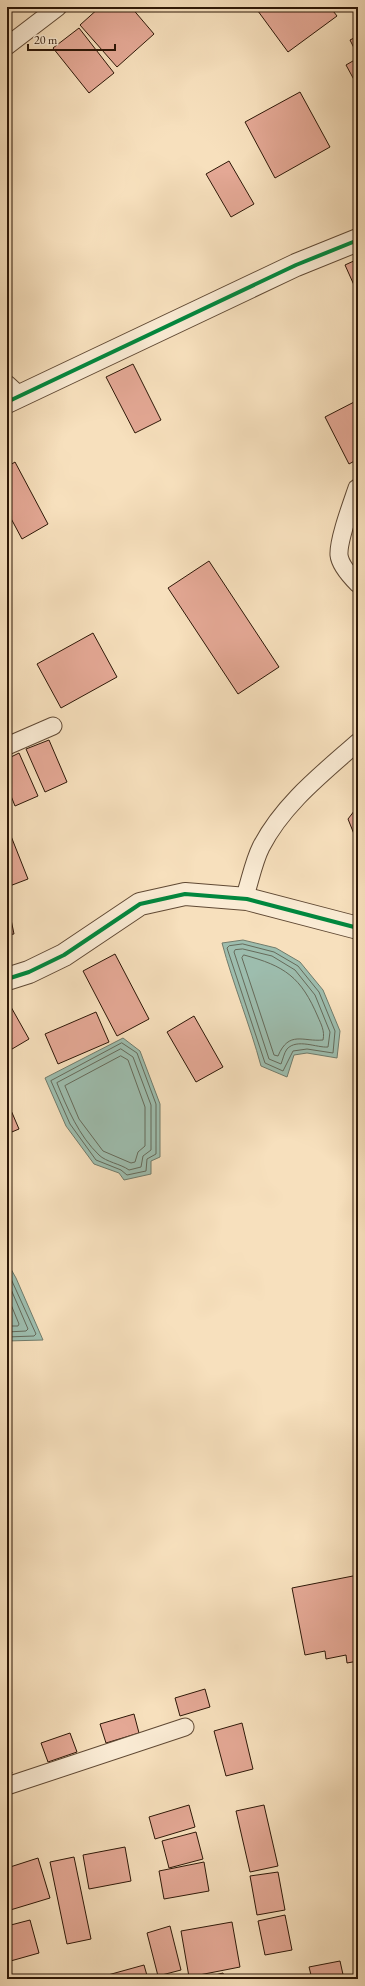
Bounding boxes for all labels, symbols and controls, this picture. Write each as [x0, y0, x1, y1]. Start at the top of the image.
scale bar [28, 26, 115, 52]
text: 20 m [34, 32, 58, 48]

